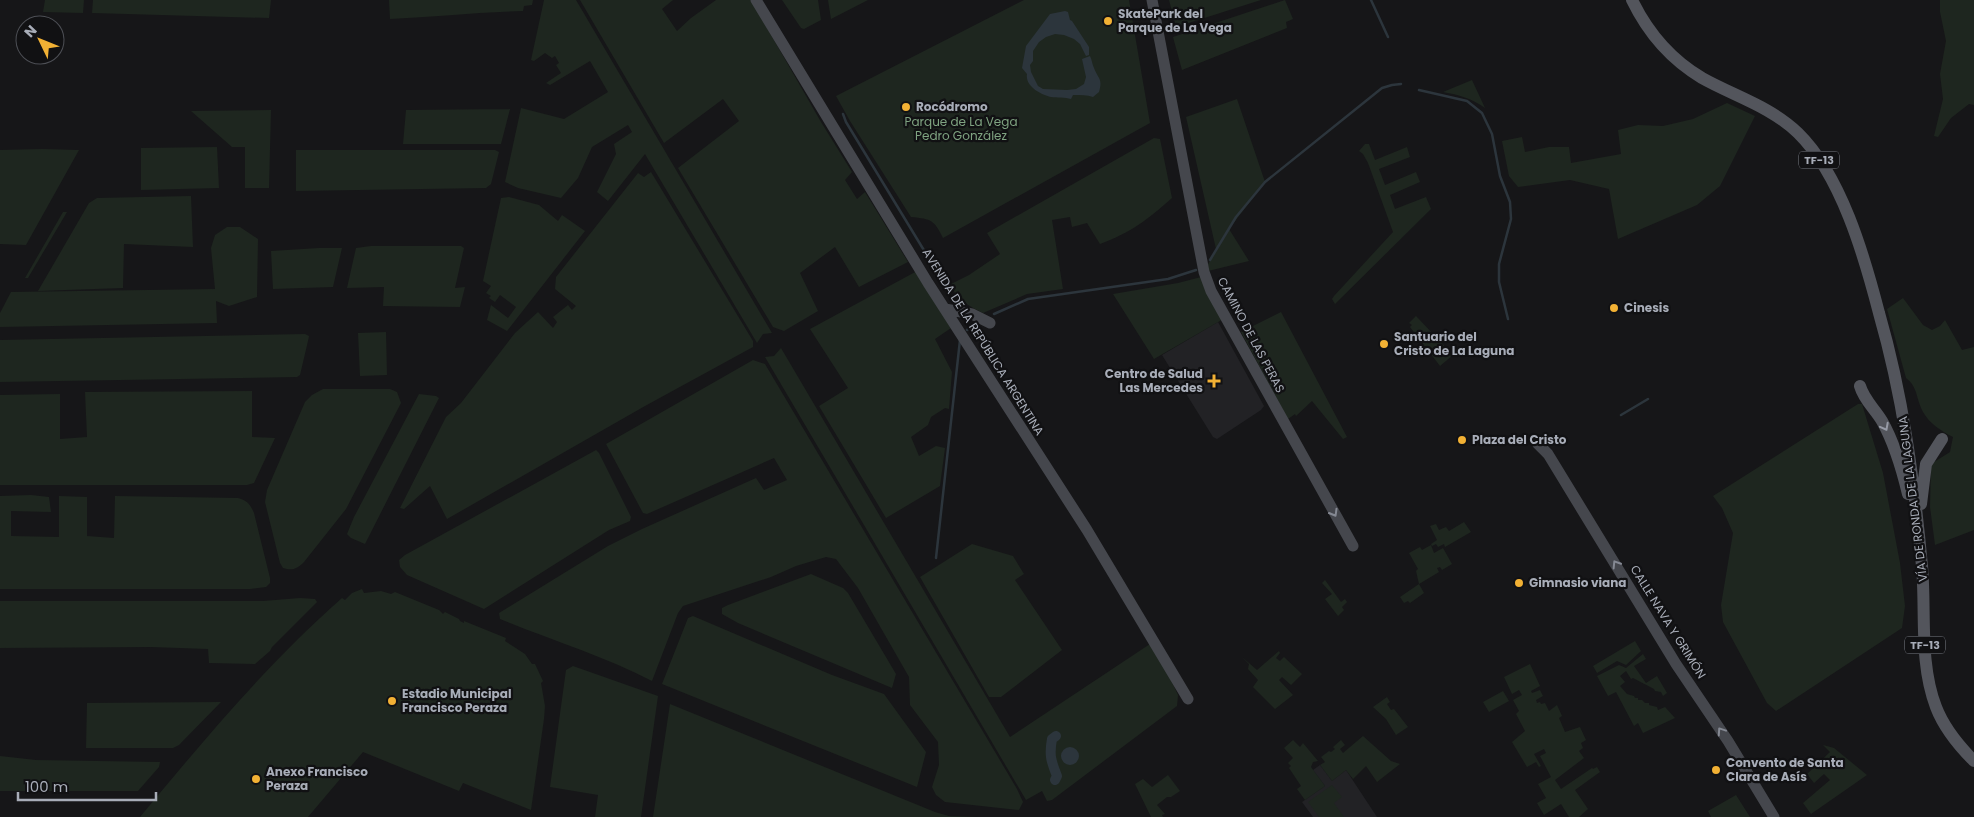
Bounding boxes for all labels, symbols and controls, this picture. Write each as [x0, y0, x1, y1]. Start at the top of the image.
place label: SkatePark del Parque de La Vega [1118, 5, 1232, 36]
north arrow [15, 15, 65, 65]
marker: SkatePark del Parque de La Vega [1102, 15, 1114, 27]
text: N [20, 20, 41, 42]
place label: Rocódromo [916, 98, 988, 115]
marker: Rocódromo [900, 101, 912, 113]
park label: Parque de La Vega Pedro González [904, 113, 1018, 144]
road number: TF-13 [1799, 152, 1839, 168]
street label: AVENIDA DE LA REPÚBLICA ARGENTINA [919, 245, 1048, 439]
street label: CAMINO DE LAS PERAS [1214, 274, 1289, 396]
place label: Cinesis [1624, 299, 1669, 316]
marker: Cinesis [1608, 302, 1620, 314]
place label: Santuario del Cristo de La Laguna [1394, 328, 1514, 359]
marker: Santuario del Cristo de La Laguna [1378, 338, 1390, 350]
place label: Centro de Salud Las Mercedes [1105, 365, 1203, 396]
marker: Centro de Salud Las Mercedes [1207, 374, 1221, 388]
street label: VÍA DE RONDA DE LA LAGUNA [1894, 415, 1931, 583]
one-way arrow [1879, 422, 1889, 431]
place label: Plaza del Cristo [1472, 431, 1567, 448]
marker: Plaza del Cristo [1456, 434, 1468, 446]
one-way arrow [1327, 508, 1337, 517]
one-way arrow [1612, 560, 1622, 569]
street label: CALLE NAVA Y GRIMÓN [1627, 562, 1710, 682]
place label: Gimnasio viana [1529, 574, 1627, 591]
marker: Gimnasio viana [1513, 577, 1525, 589]
road number: TF-13 [1905, 636, 1945, 654]
place label: Estadio Municipal Francisco Peraza [402, 685, 511, 716]
marker: Estadio Municipal Francisco Peraza [386, 695, 398, 707]
one-way arrow [1718, 727, 1727, 737]
place label: Convento de Santa Clara de Asís [1726, 754, 1844, 785]
place label: Anexo Francisco Peraza [266, 763, 368, 794]
marker: Convento de Santa Clara de Asís [1710, 764, 1722, 776]
scale bar [18, 770, 155, 802]
marker: Anexo Francisco Peraza [250, 773, 262, 785]
text: 100 m [25, 776, 68, 797]

